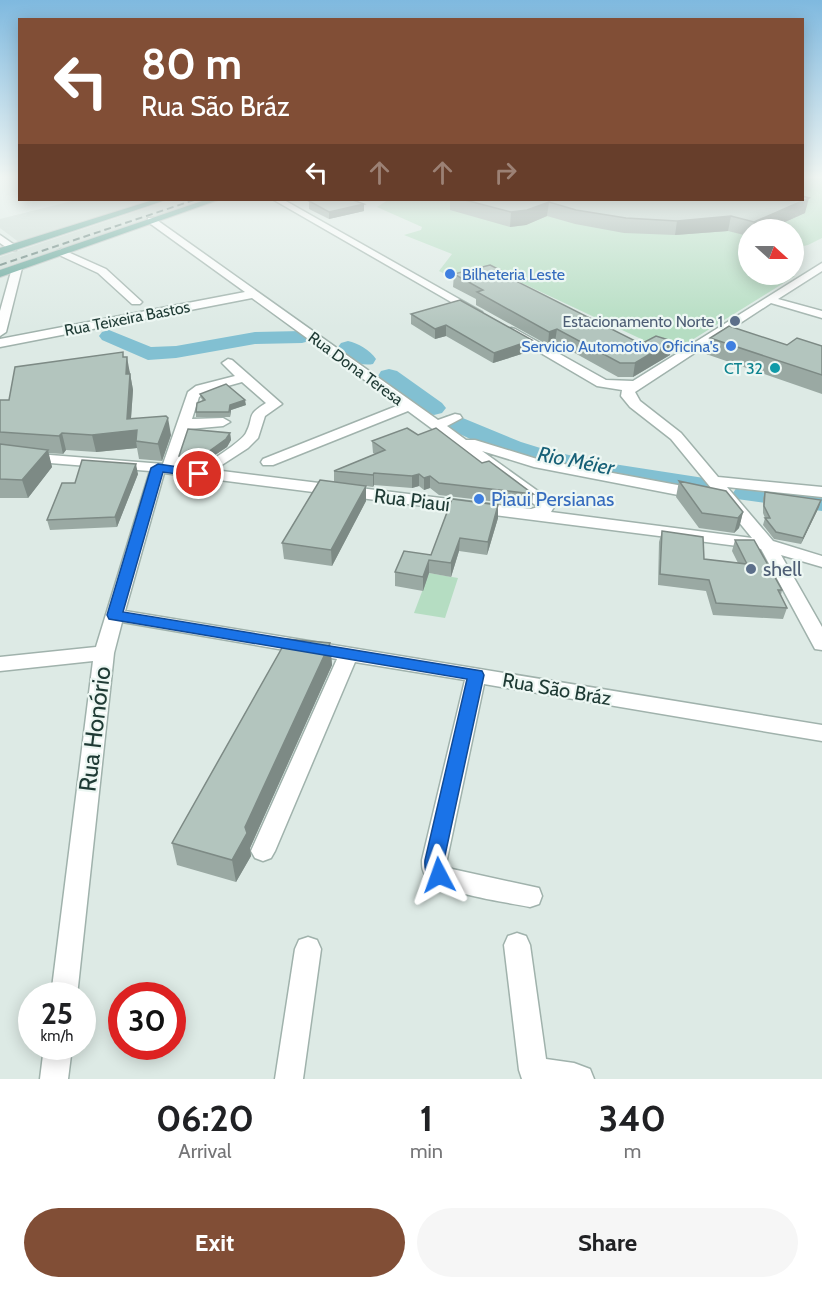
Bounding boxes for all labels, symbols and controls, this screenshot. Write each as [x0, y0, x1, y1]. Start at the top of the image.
text: 80 m [141, 38, 242, 90]
icon: left [42, 42, 120, 120]
text: Rua São Bráz [141, 90, 290, 123]
icon: left [300, 156, 333, 189]
icon: ahead [363, 156, 396, 189]
icon: ahead [426, 156, 459, 189]
icon: right [489, 156, 522, 189]
north arrow [738, 219, 804, 285]
map controls [738, 219, 804, 285]
place label: Bilheteria Leste [462, 265, 565, 284]
marker: Bilheteria Leste [443, 267, 457, 281]
street label: Rua Teixeira Bastos [63, 297, 192, 340]
place label: Estacionamento Norte 1 [562, 312, 723, 331]
marker: Estacionamento Norte 1 [728, 314, 742, 328]
street label: Rua Dona Teresa [305, 328, 407, 409]
place label: Servicio Automotivo Oficina's [521, 337, 719, 356]
marker: Servicio Automotivo Oficina's [724, 339, 738, 353]
place label: CT 32 [724, 359, 763, 378]
marker: CT 32 [768, 361, 782, 375]
water label: Rio Méier [536, 441, 618, 480]
pin [173, 448, 224, 499]
icon: arrive [182, 457, 215, 490]
street label: Rua Piauí [373, 483, 451, 517]
place label: Piaui Persianas [491, 487, 614, 511]
marker: Piaui Persianas [472, 492, 486, 506]
place label: shell [763, 557, 802, 581]
marker: shell [744, 562, 758, 576]
street label: Rua Honório [72, 665, 117, 793]
street label: Rua São Bráz [501, 668, 613, 710]
position arrow [407, 843, 471, 907]
speed limit sign: 30 [108, 982, 186, 1060]
text: 25 [41, 995, 73, 1032]
text: km/h [41, 1027, 73, 1045]
text: 06:20 [156, 1096, 254, 1140]
text: 1 [420, 1096, 433, 1140]
text: 340 [599, 1096, 666, 1140]
text: Arrival [178, 1139, 232, 1163]
text: min [410, 1139, 443, 1163]
text: m [624, 1139, 641, 1163]
button: Exit [24, 1208, 405, 1277]
button: Share [417, 1208, 798, 1277]

